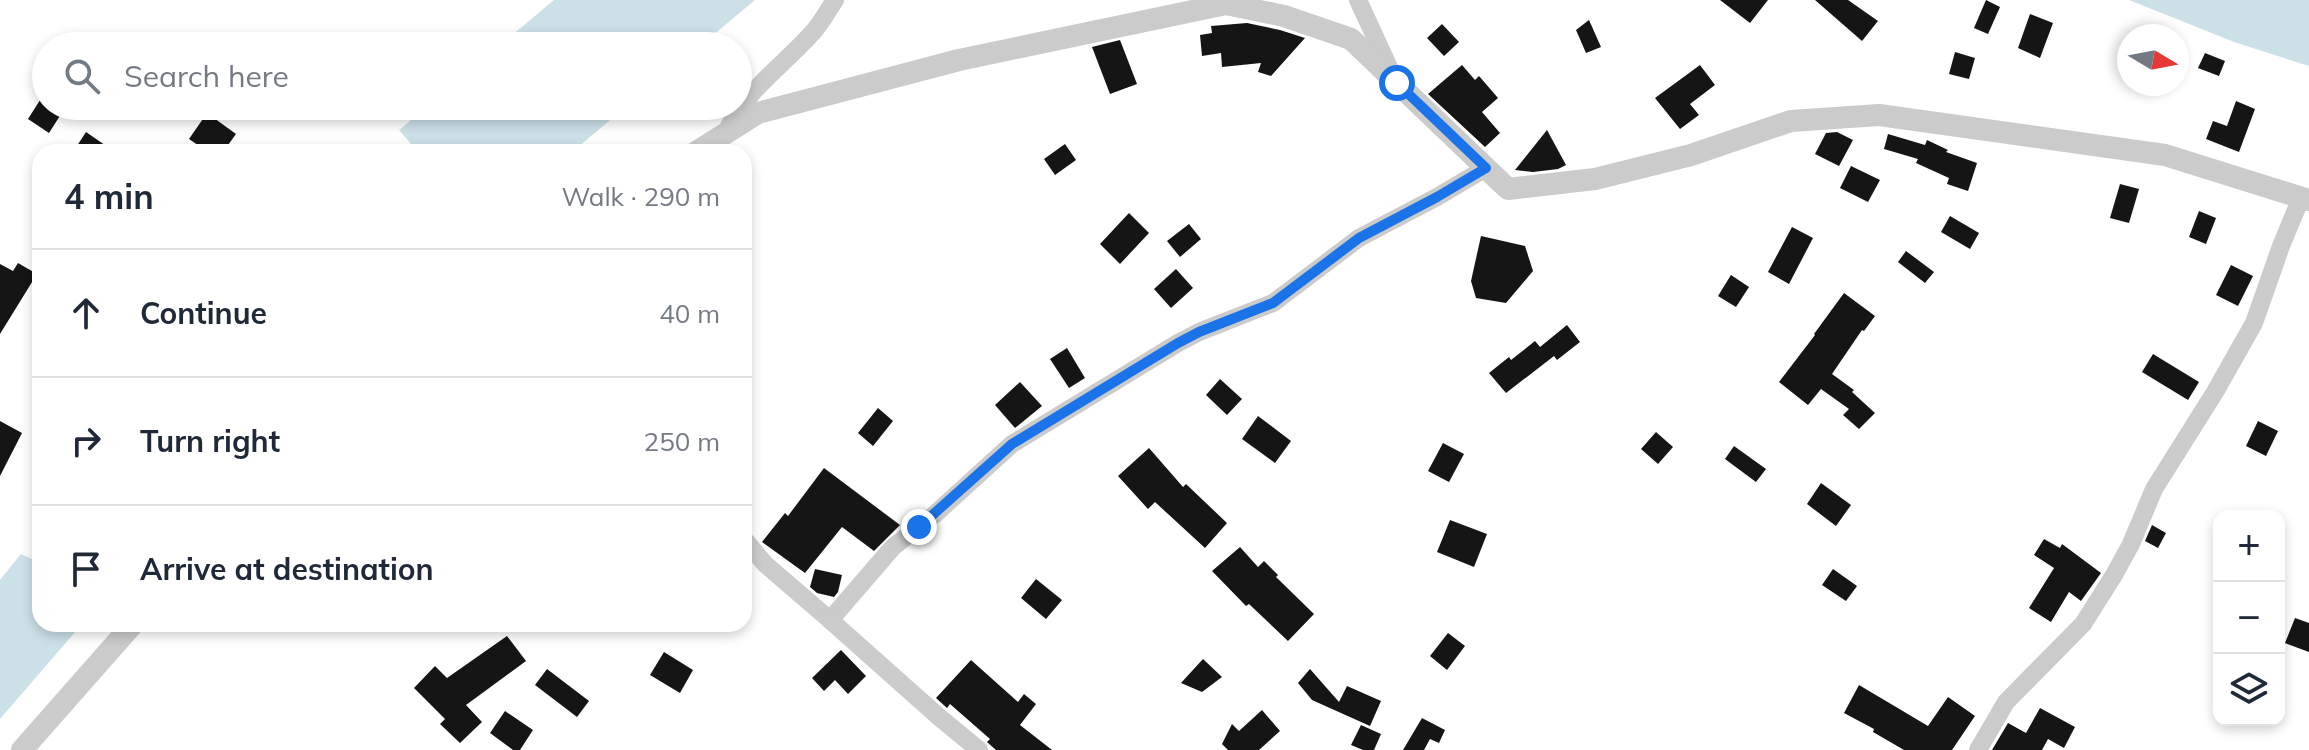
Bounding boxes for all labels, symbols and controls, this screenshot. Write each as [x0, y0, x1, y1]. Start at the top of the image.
north arrow [2117, 24, 2189, 96]
search box [32, 32, 752, 120]
icon: search [60, 54, 104, 98]
text: Search here [124, 57, 289, 95]
route start [1379, 65, 1415, 101]
text: 4 min [64, 175, 154, 218]
text: Walk · 290 m [561, 180, 720, 213]
icon: ahead [64, 291, 108, 335]
text: Continue [140, 294, 267, 332]
text: 40 m [659, 297, 720, 330]
icon: right [64, 419, 108, 463]
text: Turn right [140, 422, 280, 460]
text: 250 m [644, 425, 720, 458]
route end [901, 509, 937, 545]
map controls [2213, 510, 2285, 726]
button: + [2213, 510, 2285, 582]
icon: arrive [64, 547, 108, 591]
text: Arrive at destination [140, 550, 434, 588]
button: − [2213, 582, 2285, 654]
button: layers [2213, 654, 2285, 726]

